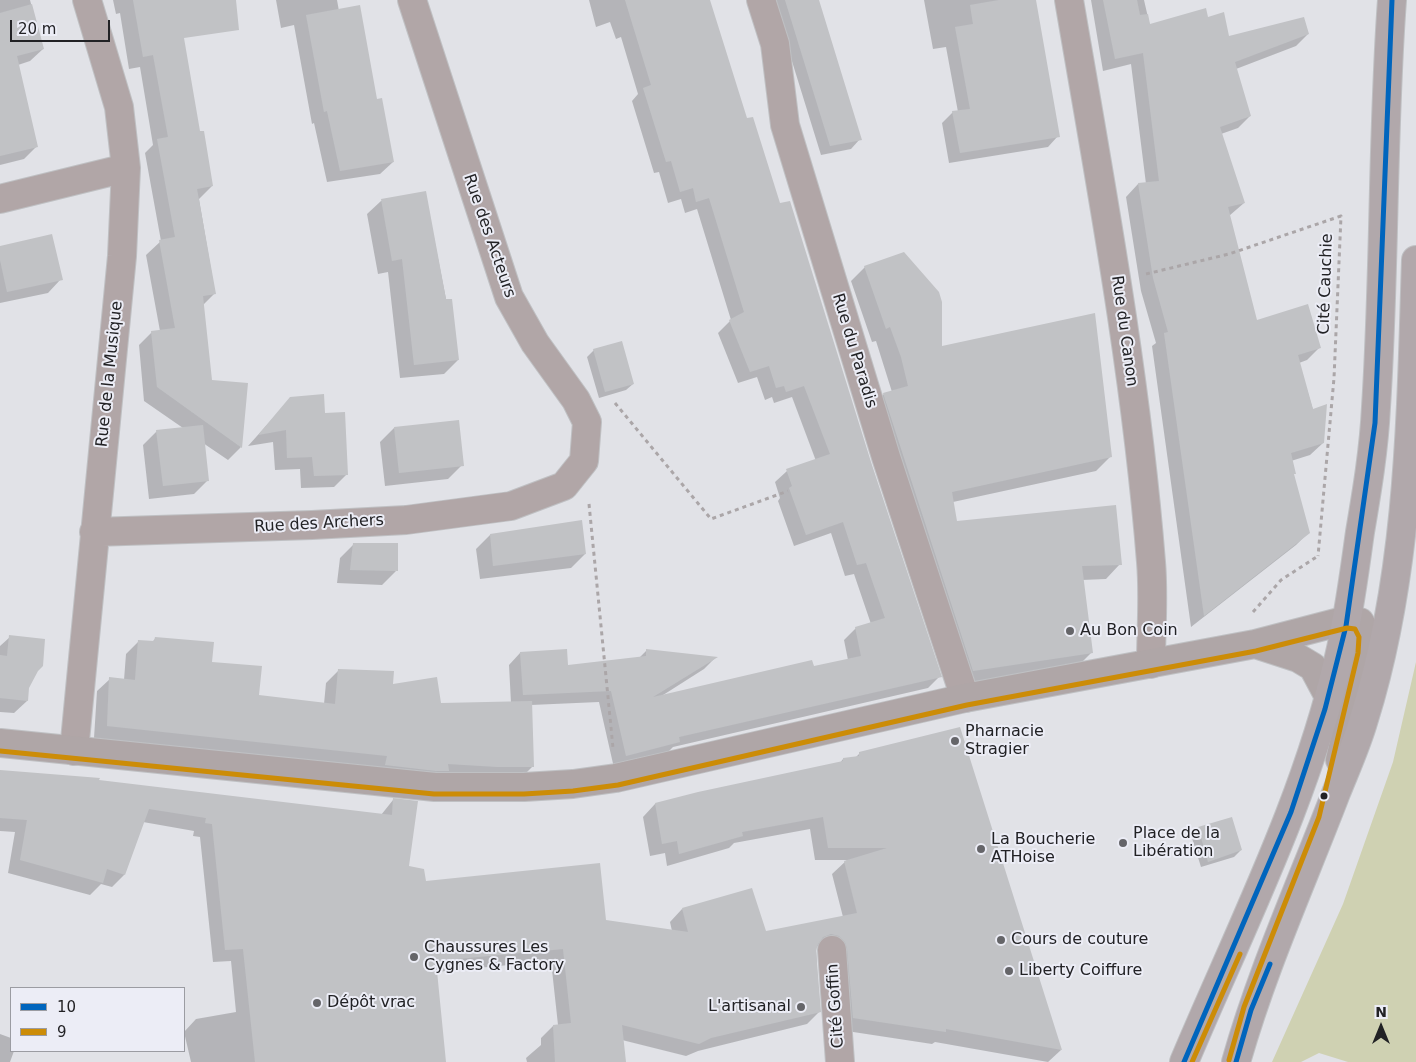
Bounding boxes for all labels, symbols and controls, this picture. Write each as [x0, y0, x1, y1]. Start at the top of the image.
scale bar [12, 10, 112, 42]
text: 20 m [18, 20, 56, 38]
street label: Rue des Acteurs [459, 172, 519, 300]
street label: Cité Cauchie [1315, 233, 1337, 335]
street label: Rue du Canon [1107, 274, 1141, 388]
street label: Rue du Paradis [827, 291, 881, 411]
street label: Rue de la Musique [93, 300, 127, 448]
street label: Rue des Archers [254, 511, 384, 537]
place label: Au Bon Coin [1080, 621, 1178, 641]
marker: Au Bon Coin [1064, 625, 1076, 637]
place label: Pharnacie Stragier [965, 722, 1044, 760]
marker: Pharnacie Stragier [949, 735, 961, 747]
unlabelled marker [1319, 791, 1329, 801]
place label: Place de la Libération [1133, 824, 1220, 862]
place label: La Boucherie ATHoise [991, 830, 1095, 868]
marker: Place de la Libération [1117, 837, 1129, 849]
marker: La Boucherie ATHoise [975, 843, 987, 855]
place label: Cours de couture [1011, 930, 1148, 950]
marker: Cours de couture [995, 934, 1007, 946]
place label: Chaussures Les Cygnes & Factory [424, 938, 564, 976]
marker: Chaussures Les Cygnes & Factory [408, 951, 420, 963]
place label: Liberty Coiffure [1019, 961, 1142, 981]
street label: Cité Goffin [823, 963, 849, 1049]
marker: Liberty Coiffure [1003, 965, 1015, 977]
legend [10, 987, 185, 1052]
place label: Dépôt vrac [327, 993, 415, 1013]
marker: Dépôt vrac [311, 997, 323, 1009]
place label: L'artisanal [708, 997, 791, 1017]
text: 10 [57, 998, 76, 1016]
marker: L'artisanal [795, 1001, 807, 1013]
north arrow [1356, 1002, 1406, 1052]
text: N [1375, 1004, 1387, 1020]
text: 9 [57, 1023, 67, 1041]

